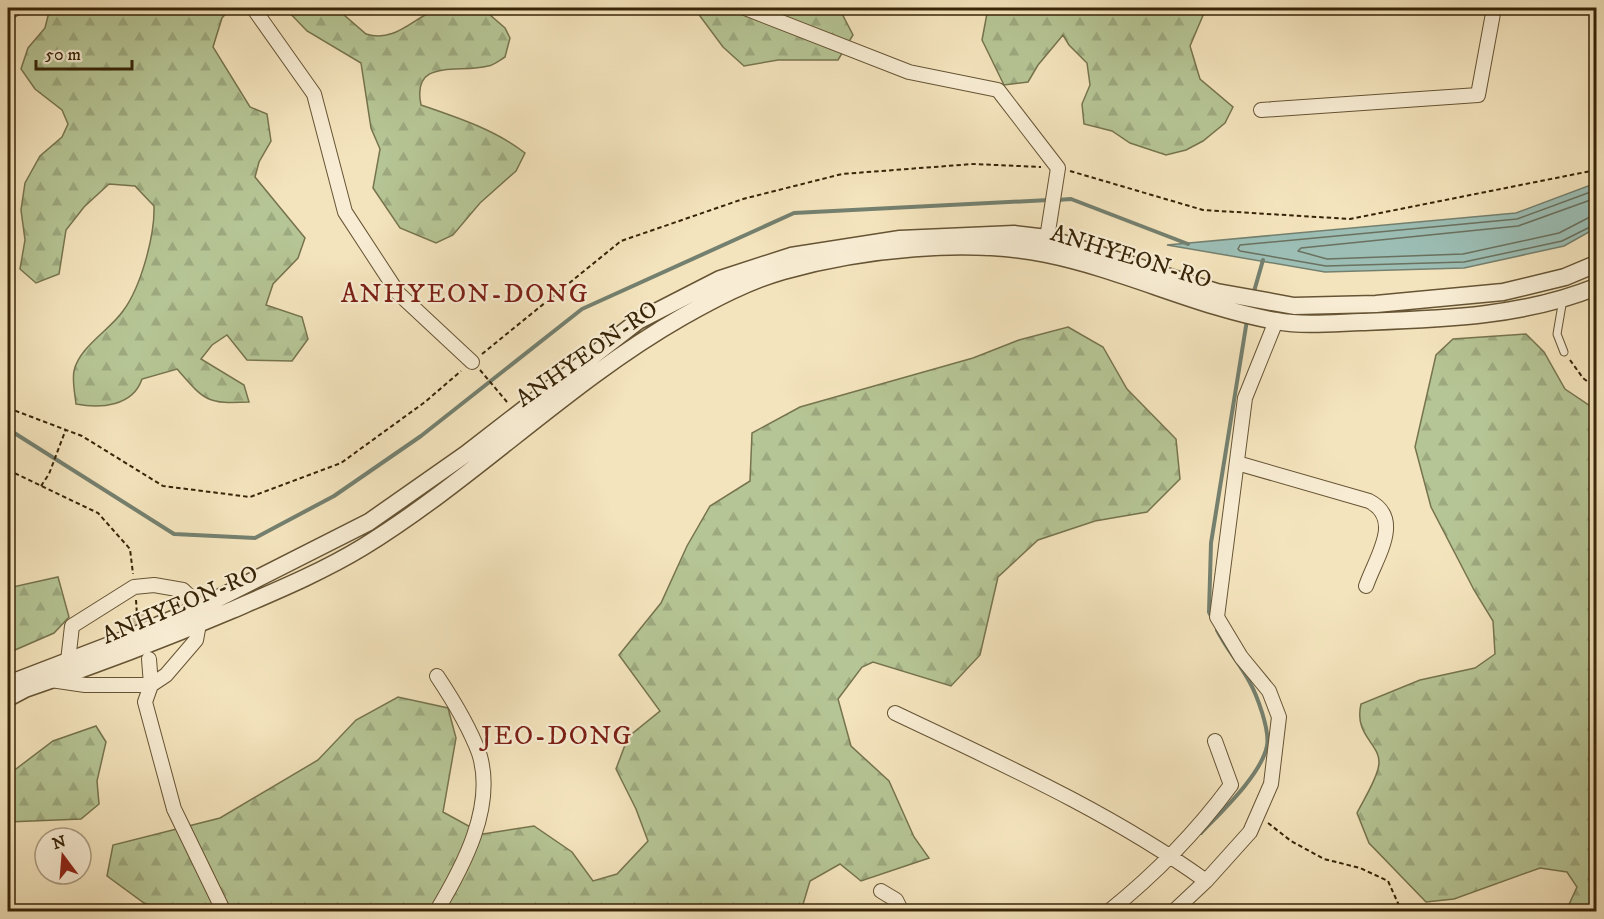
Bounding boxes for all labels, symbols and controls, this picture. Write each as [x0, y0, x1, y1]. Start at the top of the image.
scale bar [36, 33, 132, 71]
text: 50 m [45, 44, 81, 66]
street label: ANHYEON-RO [1047, 218, 1215, 296]
district label: ANHYEON-DONG [341, 277, 589, 311]
street label: ANHYEON-RO [510, 294, 664, 414]
street label: ANHYEON-RO [97, 559, 263, 651]
district label: JEO-DONG [478, 719, 633, 753]
north arrow [33, 826, 93, 886]
text: N [50, 831, 68, 854]

